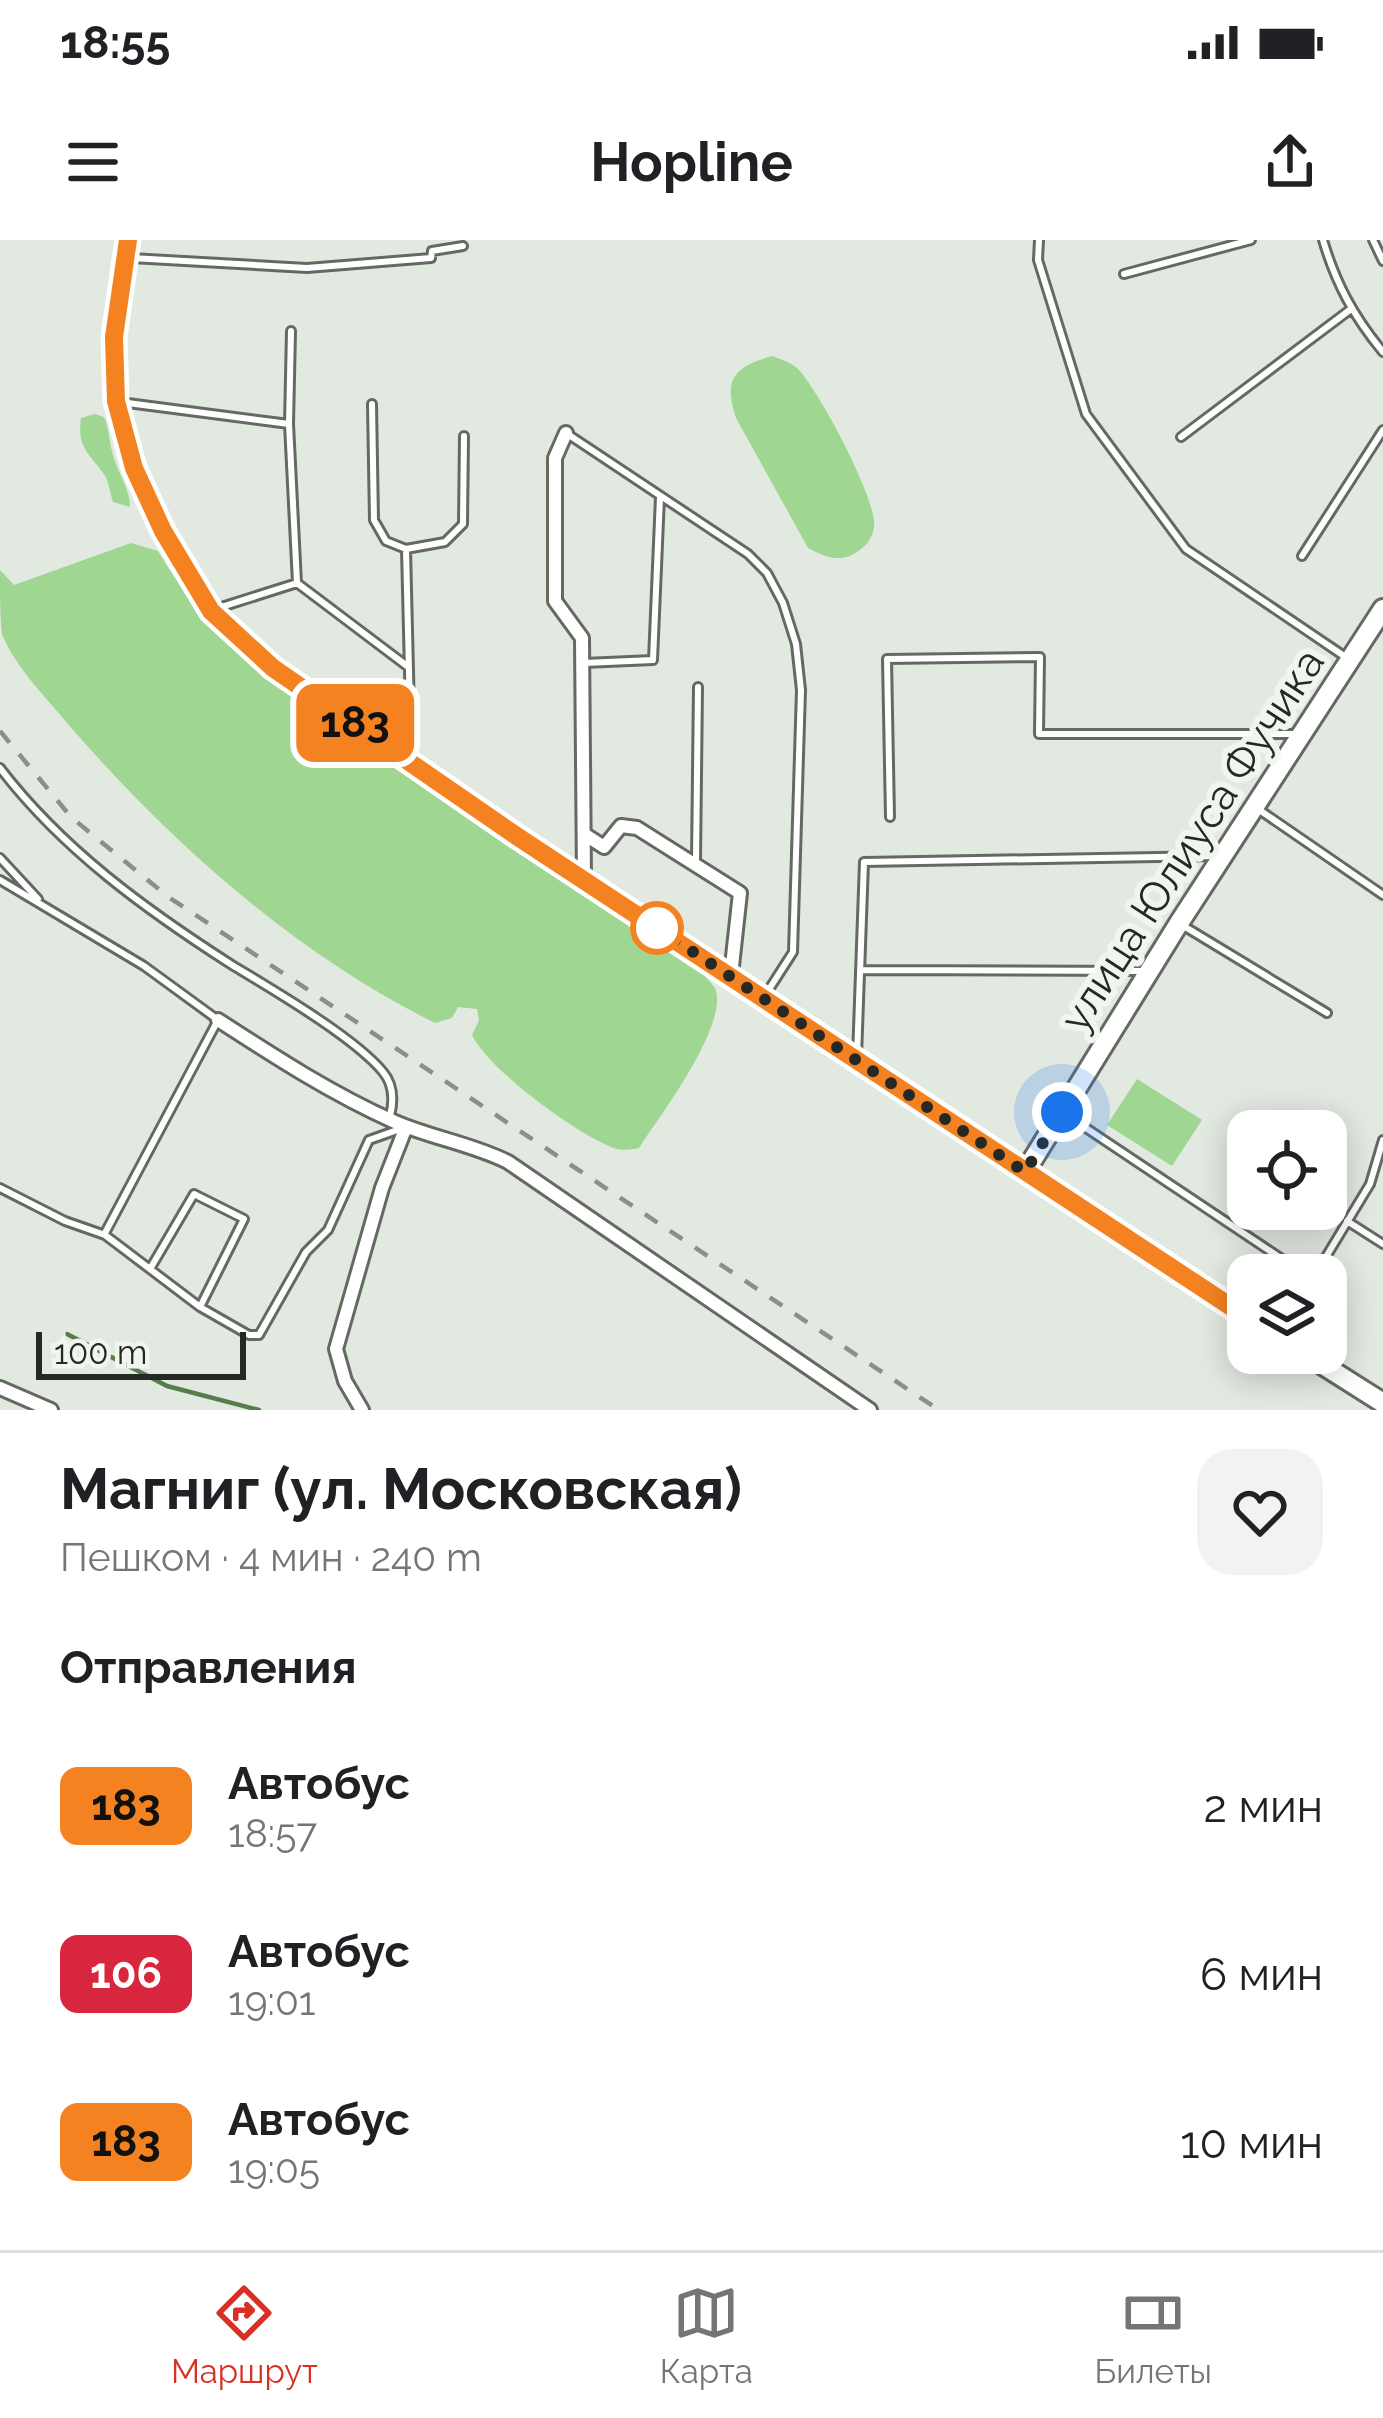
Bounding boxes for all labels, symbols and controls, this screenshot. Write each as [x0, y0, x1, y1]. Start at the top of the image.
text: 18:55 [60, 16, 170, 69]
icon: menu [60, 129, 126, 195]
icon: share [1257, 129, 1323, 195]
text: Hopline [590, 130, 793, 194]
street label: улица Юлиуса Фучика [1050, 640, 1334, 1040]
line badge: 183 [286, 684, 424, 762]
text: 183 [320, 698, 390, 747]
unlabelled marker [632, 903, 682, 953]
your location [1032, 1082, 1092, 1142]
map controls [1227, 1110, 1347, 1374]
button: locate [1227, 1110, 1347, 1230]
button: layers [1227, 1254, 1347, 1374]
scale bar [36, 1326, 246, 1379]
text: 100 m [54, 1333, 147, 1372]
button: heart [1197, 1449, 1323, 1575]
text: Магниг (ул. Московская) [60, 1455, 742, 1522]
text: Пешком · 4 мин · 240 m [60, 1534, 482, 1580]
text: Отправления [60, 1641, 357, 1694]
text: Автобус [228, 1757, 410, 1810]
text: 2 мин [1204, 1780, 1323, 1833]
text: 183 [91, 1781, 161, 1830]
text: 18:57 [228, 1810, 317, 1856]
text: Автобус [228, 1925, 410, 1978]
text: 6 мин [1200, 1948, 1323, 2001]
text: 106 [90, 1949, 162, 1998]
text: 19:01 [228, 1978, 315, 2024]
text: Автобус [228, 2093, 410, 2146]
text: 10 мин [1180, 2116, 1323, 2169]
text: 183 [91, 2117, 161, 2166]
text: 19:05 [228, 2146, 320, 2192]
tab: Маршрут [171, 2280, 318, 2391]
tab: Карта [660, 2280, 753, 2391]
tab: Билеты [1095, 2280, 1212, 2391]

